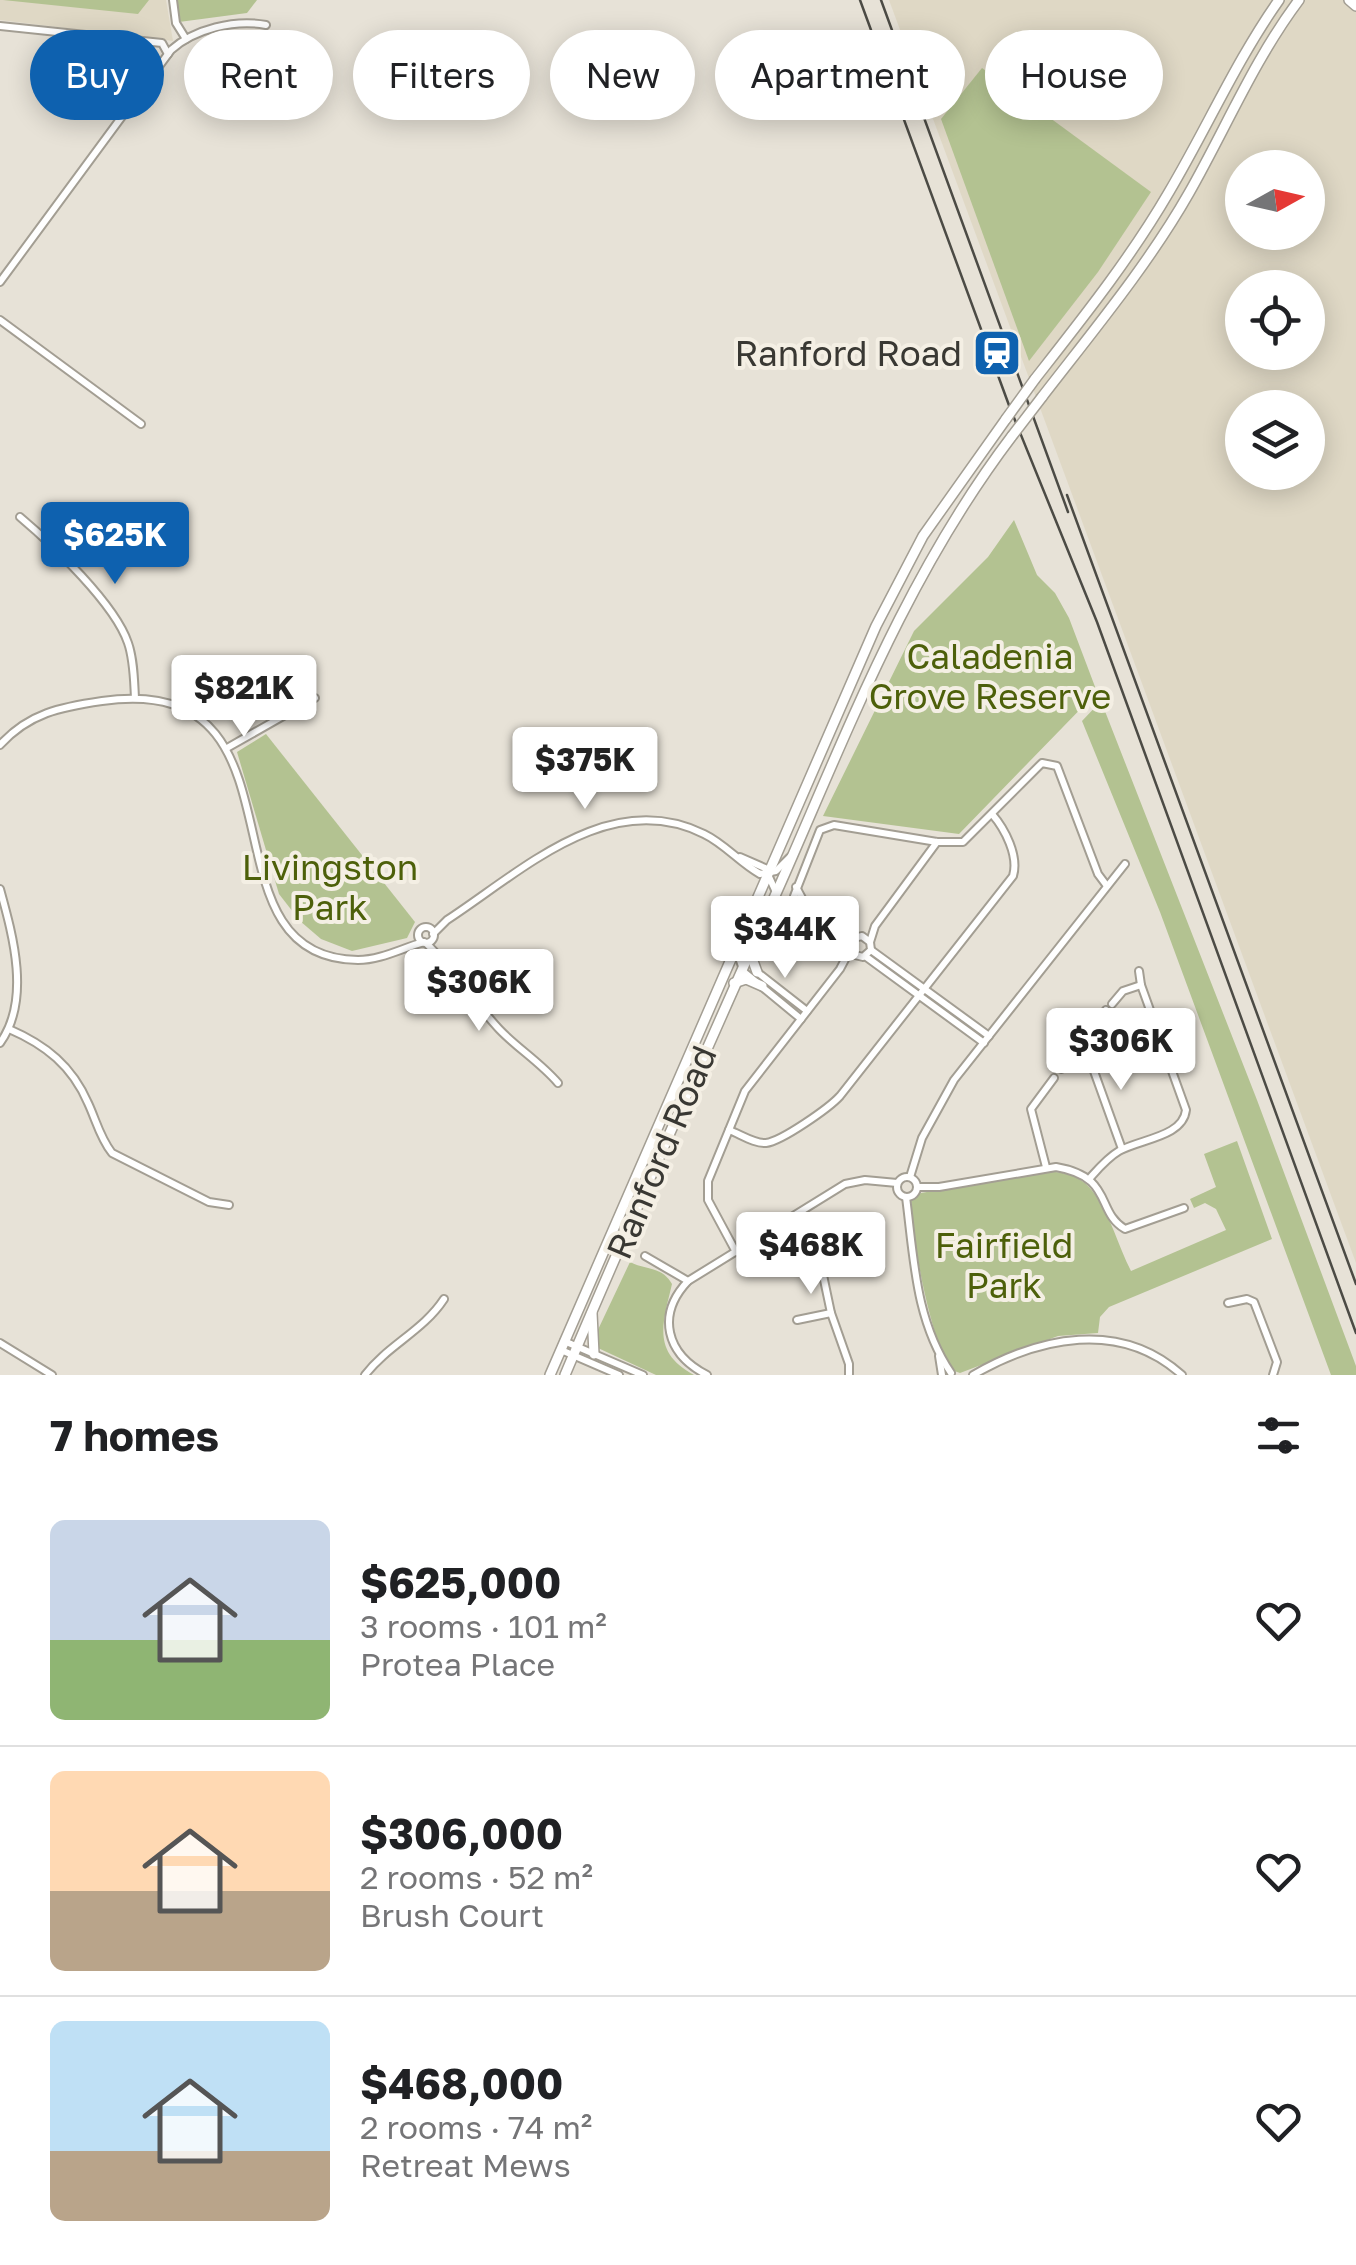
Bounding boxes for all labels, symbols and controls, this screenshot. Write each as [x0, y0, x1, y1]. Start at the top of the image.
chip: Buy [30, 30, 164, 120]
chip: Rent [184, 30, 333, 120]
chip: Filters [353, 30, 530, 120]
chip: New [550, 30, 695, 120]
chip: Apartment [715, 30, 965, 120]
chip: House [985, 30, 1163, 120]
north arrow [1225, 150, 1325, 250]
map controls [1225, 150, 1325, 490]
button: locate [1225, 270, 1325, 370]
station icon: Ranford Road [971, 327, 1023, 379]
place label: Ranford Road [734, 332, 962, 374]
button: layers [1225, 390, 1325, 490]
pin: $625K [45, 502, 185, 587]
text: $625K [63, 515, 167, 553]
park label: Caladenia Grove Reserve [869, 635, 1111, 717]
pin: $821K [174, 655, 314, 740]
text: $821K [193, 668, 295, 706]
pin: $375K [515, 727, 655, 812]
text: $375K [534, 740, 636, 778]
park label: Livingston Park [242, 846, 418, 928]
pin: $344K [715, 896, 855, 981]
text: $344K [733, 909, 837, 947]
pin: $306K [409, 949, 549, 1034]
text: $306K [426, 962, 532, 1000]
pin: $306K [1051, 1008, 1191, 1093]
text: $306K [1068, 1021, 1174, 1059]
street label: Ranford Road [597, 1039, 725, 1265]
pin: $468K [741, 1212, 881, 1297]
park label: Fairfield Park [935, 1224, 1073, 1306]
text: $468K [758, 1225, 864, 1263]
icon: filters [1251, 1408, 1306, 1463]
text: 7 homes [50, 1410, 219, 1460]
text: $625,000 [360, 1557, 561, 1607]
icon: home [130, 1560, 250, 1680]
icon: heart [1251, 1593, 1306, 1648]
text: 3 rooms · 101 m² [360, 1607, 607, 1645]
text: Protea Place [360, 1645, 555, 1683]
text: $306,000 [360, 1808, 563, 1858]
icon: home [130, 1811, 250, 1931]
icon: heart [1251, 1844, 1306, 1899]
text: 2 rooms · 52 m² [360, 1858, 593, 1896]
text: Brush Court [360, 1896, 544, 1934]
text: $468,000 [360, 2058, 563, 2108]
icon: home [130, 2061, 250, 2181]
icon: heart [1251, 2094, 1306, 2149]
text: 2 rooms · 74 m² [360, 2108, 592, 2146]
text: Retreat Mews [360, 2146, 571, 2184]

